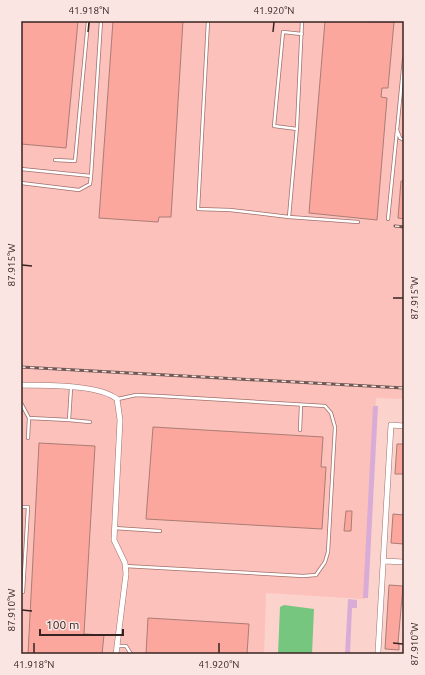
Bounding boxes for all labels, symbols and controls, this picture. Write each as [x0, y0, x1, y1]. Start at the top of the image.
text: 41.918°N [68, 5, 110, 16]
text: 41.920°N [253, 5, 295, 16]
text: 87.915°W [6, 243, 17, 287]
text: 87.915°W [409, 276, 420, 320]
text: 87.910°W [6, 588, 17, 632]
scale bar [40, 611, 123, 637]
text: 100 m [46, 618, 79, 631]
text: 87.910°W [409, 622, 420, 666]
text: 41.918°N [13, 659, 55, 670]
text: 41.920°N [198, 659, 240, 670]

